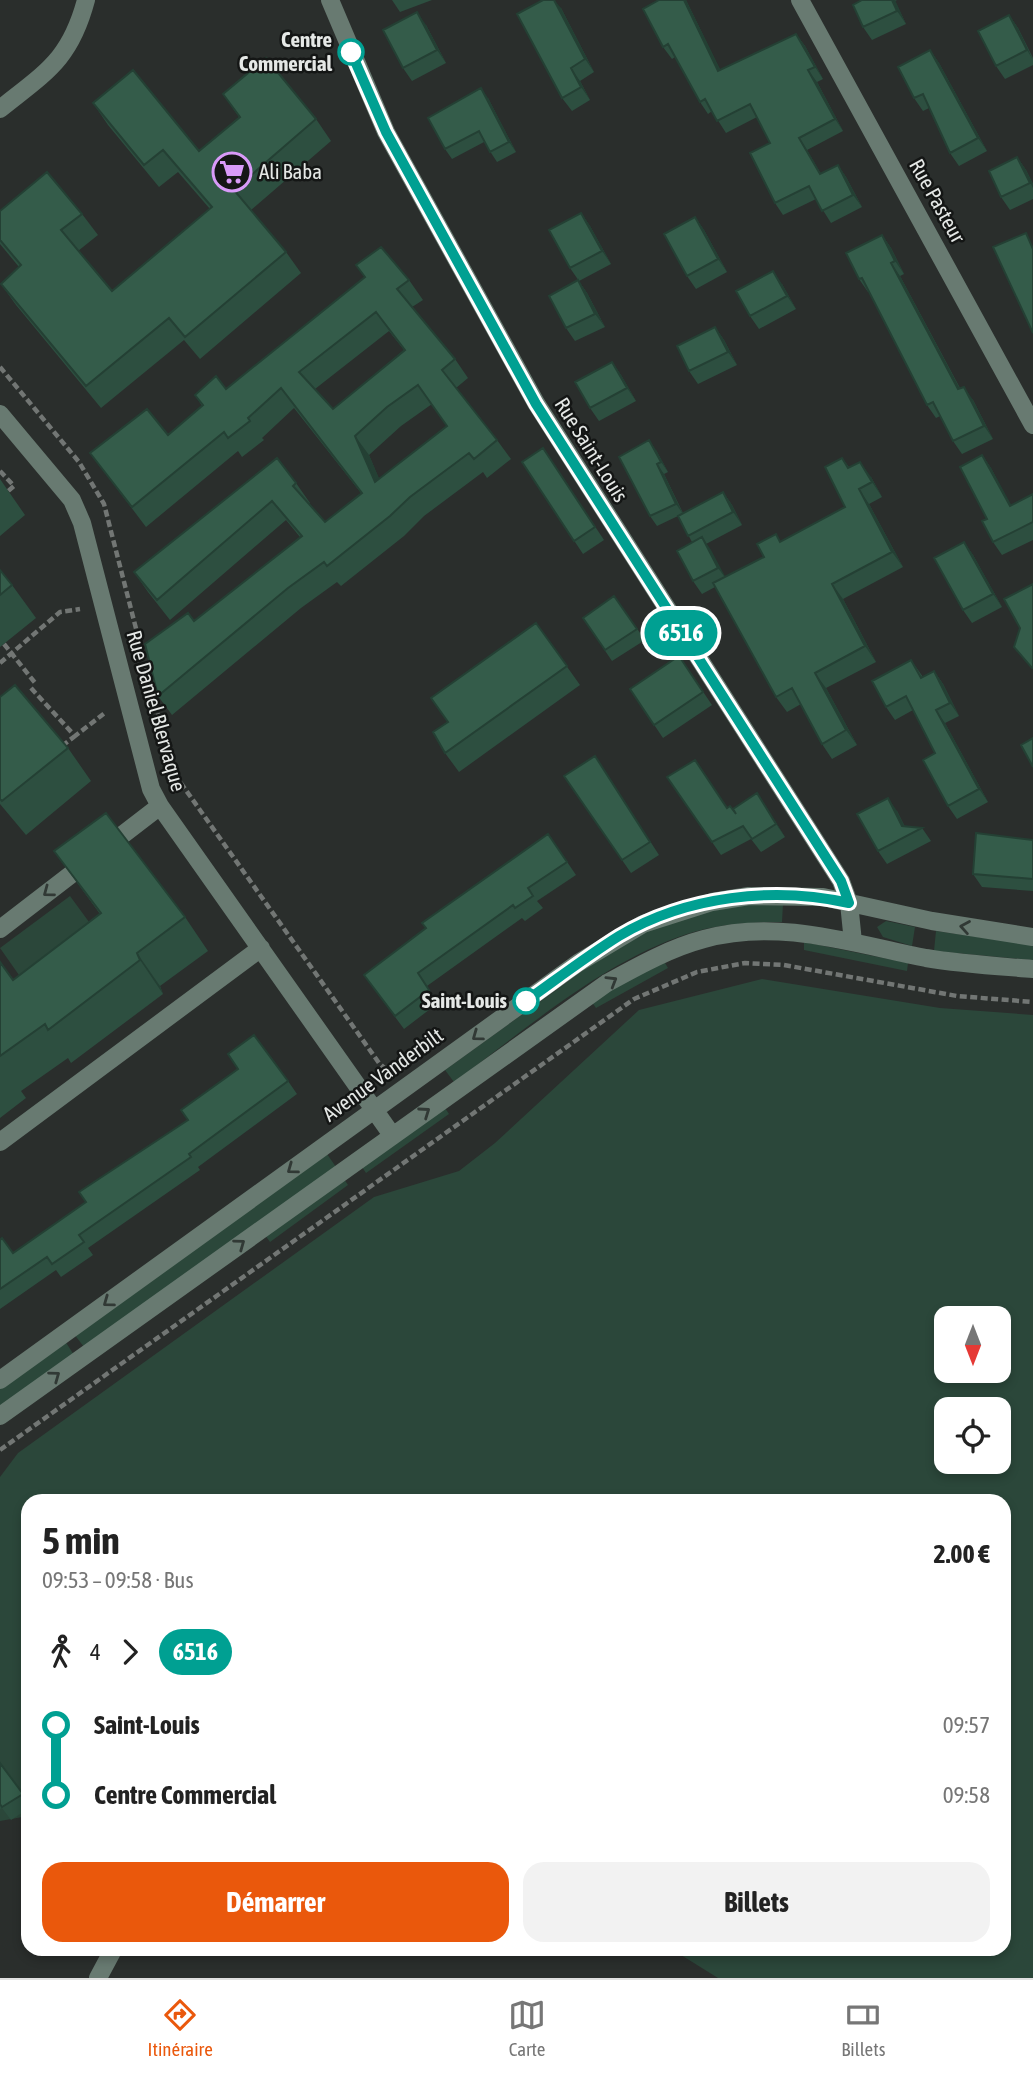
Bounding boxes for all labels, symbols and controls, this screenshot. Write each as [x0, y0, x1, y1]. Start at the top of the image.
place label: Centre Commercial [239, 27, 332, 75]
marker: Centre Commercial [338, 39, 364, 65]
supermarket icon: Ali Baba [211, 151, 253, 193]
street label: Rue Pasteur [905, 155, 971, 247]
place label: Ali Baba [259, 159, 322, 183]
street label: Rue Saint-Louis [550, 393, 633, 506]
line badge: 6516 [632, 610, 730, 656]
text: 6516 [658, 619, 704, 646]
street label: Rue Daniel Blervaque [122, 627, 191, 794]
one-way arrow [43, 884, 55, 896]
one-way arrow [960, 920, 971, 935]
one-way arrow [604, 976, 617, 989]
place label: Saint-Louis [422, 988, 508, 1012]
marker: Saint-Louis [513, 988, 539, 1014]
street label: Avenue Vanderbilt [318, 1023, 447, 1126]
one-way arrow [472, 1028, 485, 1040]
one-way arrow [418, 1107, 431, 1120]
one-way arrow [287, 1160, 300, 1173]
one-way arrow [232, 1240, 245, 1252]
one-way arrow [103, 1294, 116, 1306]
north arrow [934, 1306, 1012, 1382]
map controls [934, 1306, 1011, 1474]
one-way arrow [47, 1372, 60, 1384]
button: locate [934, 1397, 1011, 1474]
text: 5 min [42, 1519, 120, 1562]
text: 2.00 € [933, 1539, 990, 1569]
text: 09:53 – 09:58 · Bus [42, 1567, 194, 1593]
icon: walk [42, 1633, 80, 1671]
icon: forward [111, 1633, 149, 1671]
text: 6516 [173, 1638, 218, 1665]
text: 4 [90, 1639, 101, 1665]
text: Saint-Louis [94, 1710, 200, 1740]
text: 09:57 [943, 1712, 990, 1738]
text: Centre Commercial [94, 1780, 276, 1810]
text: 09:58 [943, 1782, 990, 1808]
button: Démarrer [42, 1862, 509, 1942]
button: Billets [523, 1862, 990, 1942]
tab: Itinéraire [148, 1996, 213, 2060]
tab: Carte [508, 1996, 546, 2060]
tab: Billets [841, 1996, 885, 2060]

